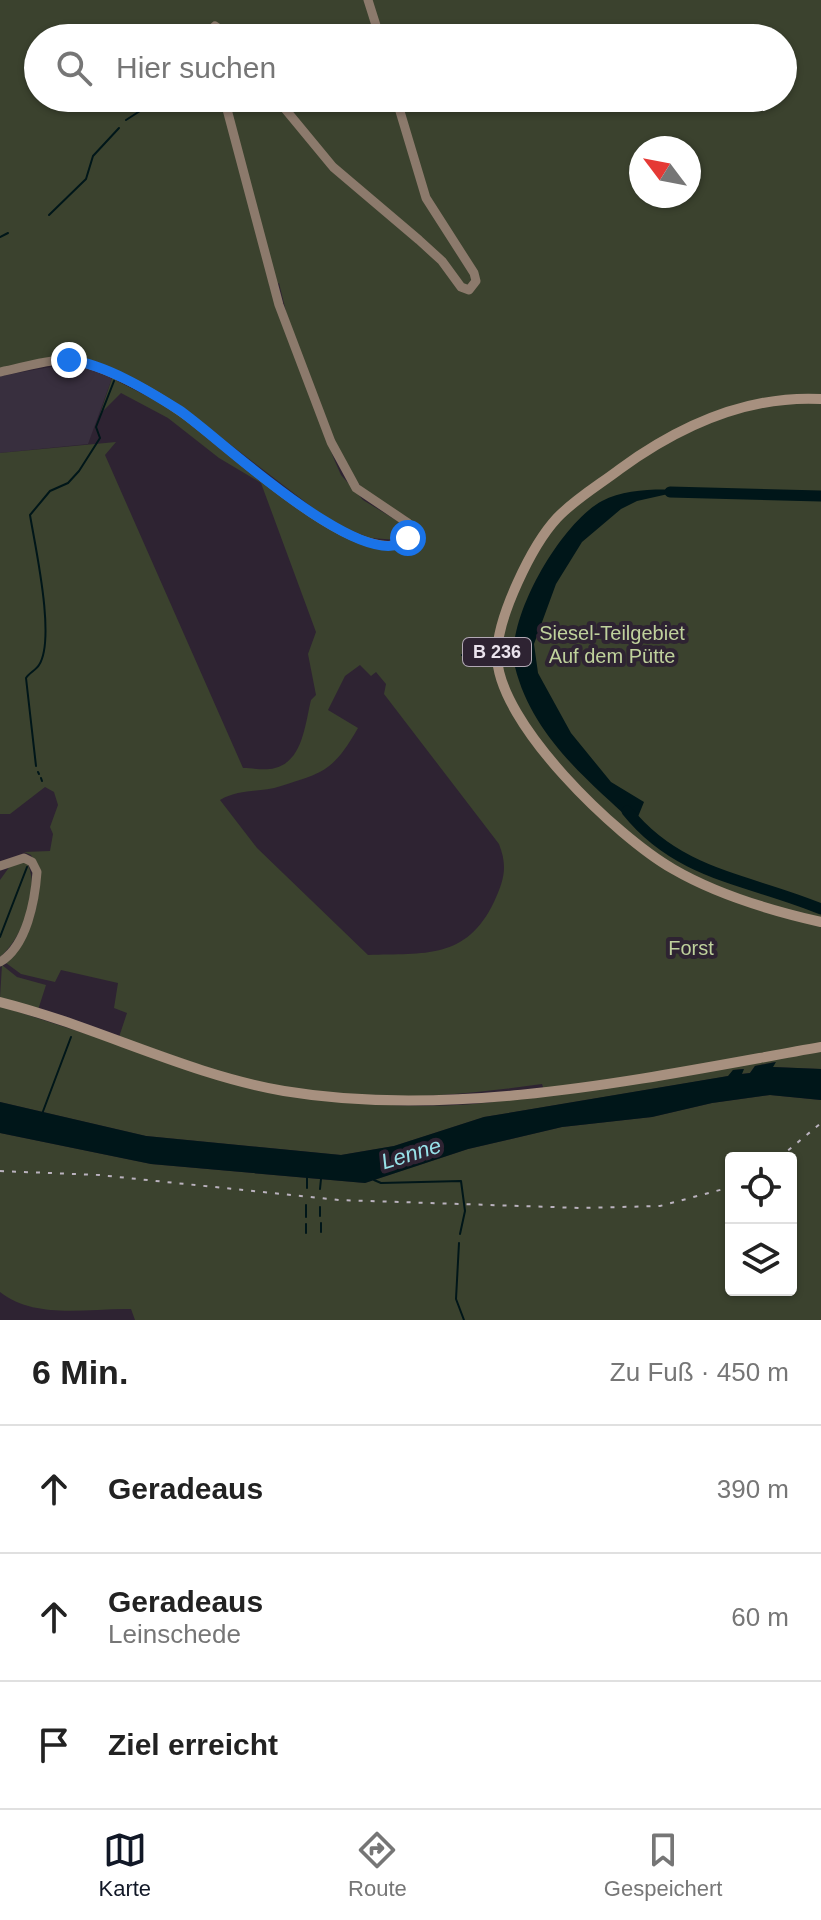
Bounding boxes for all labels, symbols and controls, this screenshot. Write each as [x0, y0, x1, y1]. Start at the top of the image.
search box [24, 24, 797, 112]
icon: search [52, 46, 96, 90]
text: Hier suchen [116, 51, 276, 84]
north arrow [629, 136, 701, 208]
route end [51, 342, 87, 378]
route start [390, 520, 426, 556]
park label: Siesel-Teilgebiet Auf dem Pütte [539, 622, 685, 667]
road number: B 236 [463, 638, 531, 666]
park label: Forst [668, 937, 714, 959]
water label: Lenne [378, 1133, 444, 1174]
map controls [725, 1152, 797, 1296]
button: locate [725, 1152, 797, 1224]
button: layers [725, 1224, 797, 1296]
text: 6 Min. [32, 1353, 128, 1391]
text: Zu Fuß · 450 m [610, 1357, 789, 1387]
icon: ahead [32, 1467, 76, 1511]
text: Geradeaus [108, 1472, 263, 1505]
text: 390 m [717, 1474, 789, 1504]
text: Geradeaus [108, 1585, 263, 1618]
icon: ahead [32, 1595, 76, 1639]
text: 60 m [731, 1602, 789, 1632]
text: Leinschede [108, 1619, 241, 1649]
icon: arrive [32, 1723, 76, 1767]
text: Ziel erreicht [108, 1728, 278, 1761]
tab: Karte [99, 1828, 151, 1902]
tab: Route [348, 1828, 407, 1902]
tab: Gespeichert [604, 1828, 722, 1902]

